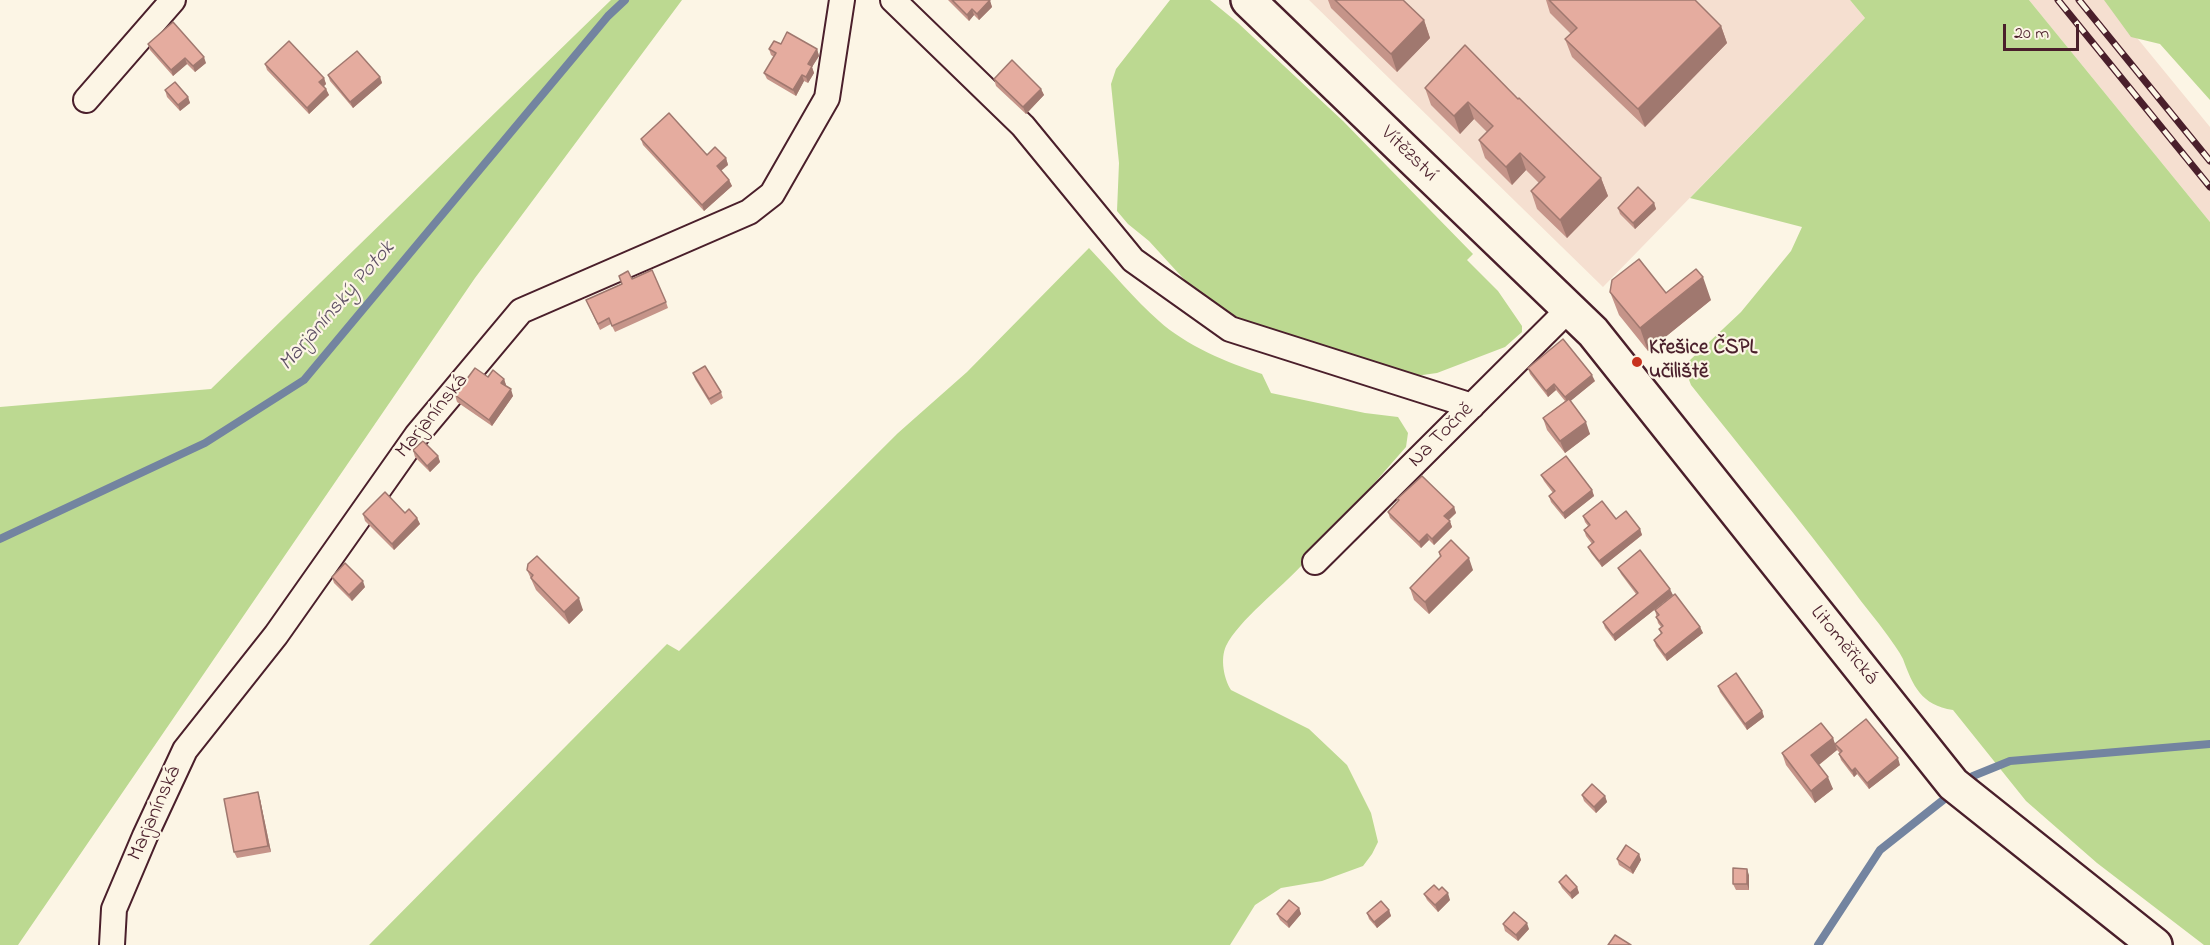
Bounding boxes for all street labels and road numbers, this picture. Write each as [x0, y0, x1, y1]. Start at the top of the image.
street label: Vítězství [1374, 122, 1442, 188]
street label: Marjanínská [391, 370, 475, 464]
street label: Na Točně [1404, 398, 1480, 474]
street label: Litoměřická [1803, 601, 1883, 691]
street label: Marjanínská [124, 763, 188, 865]

